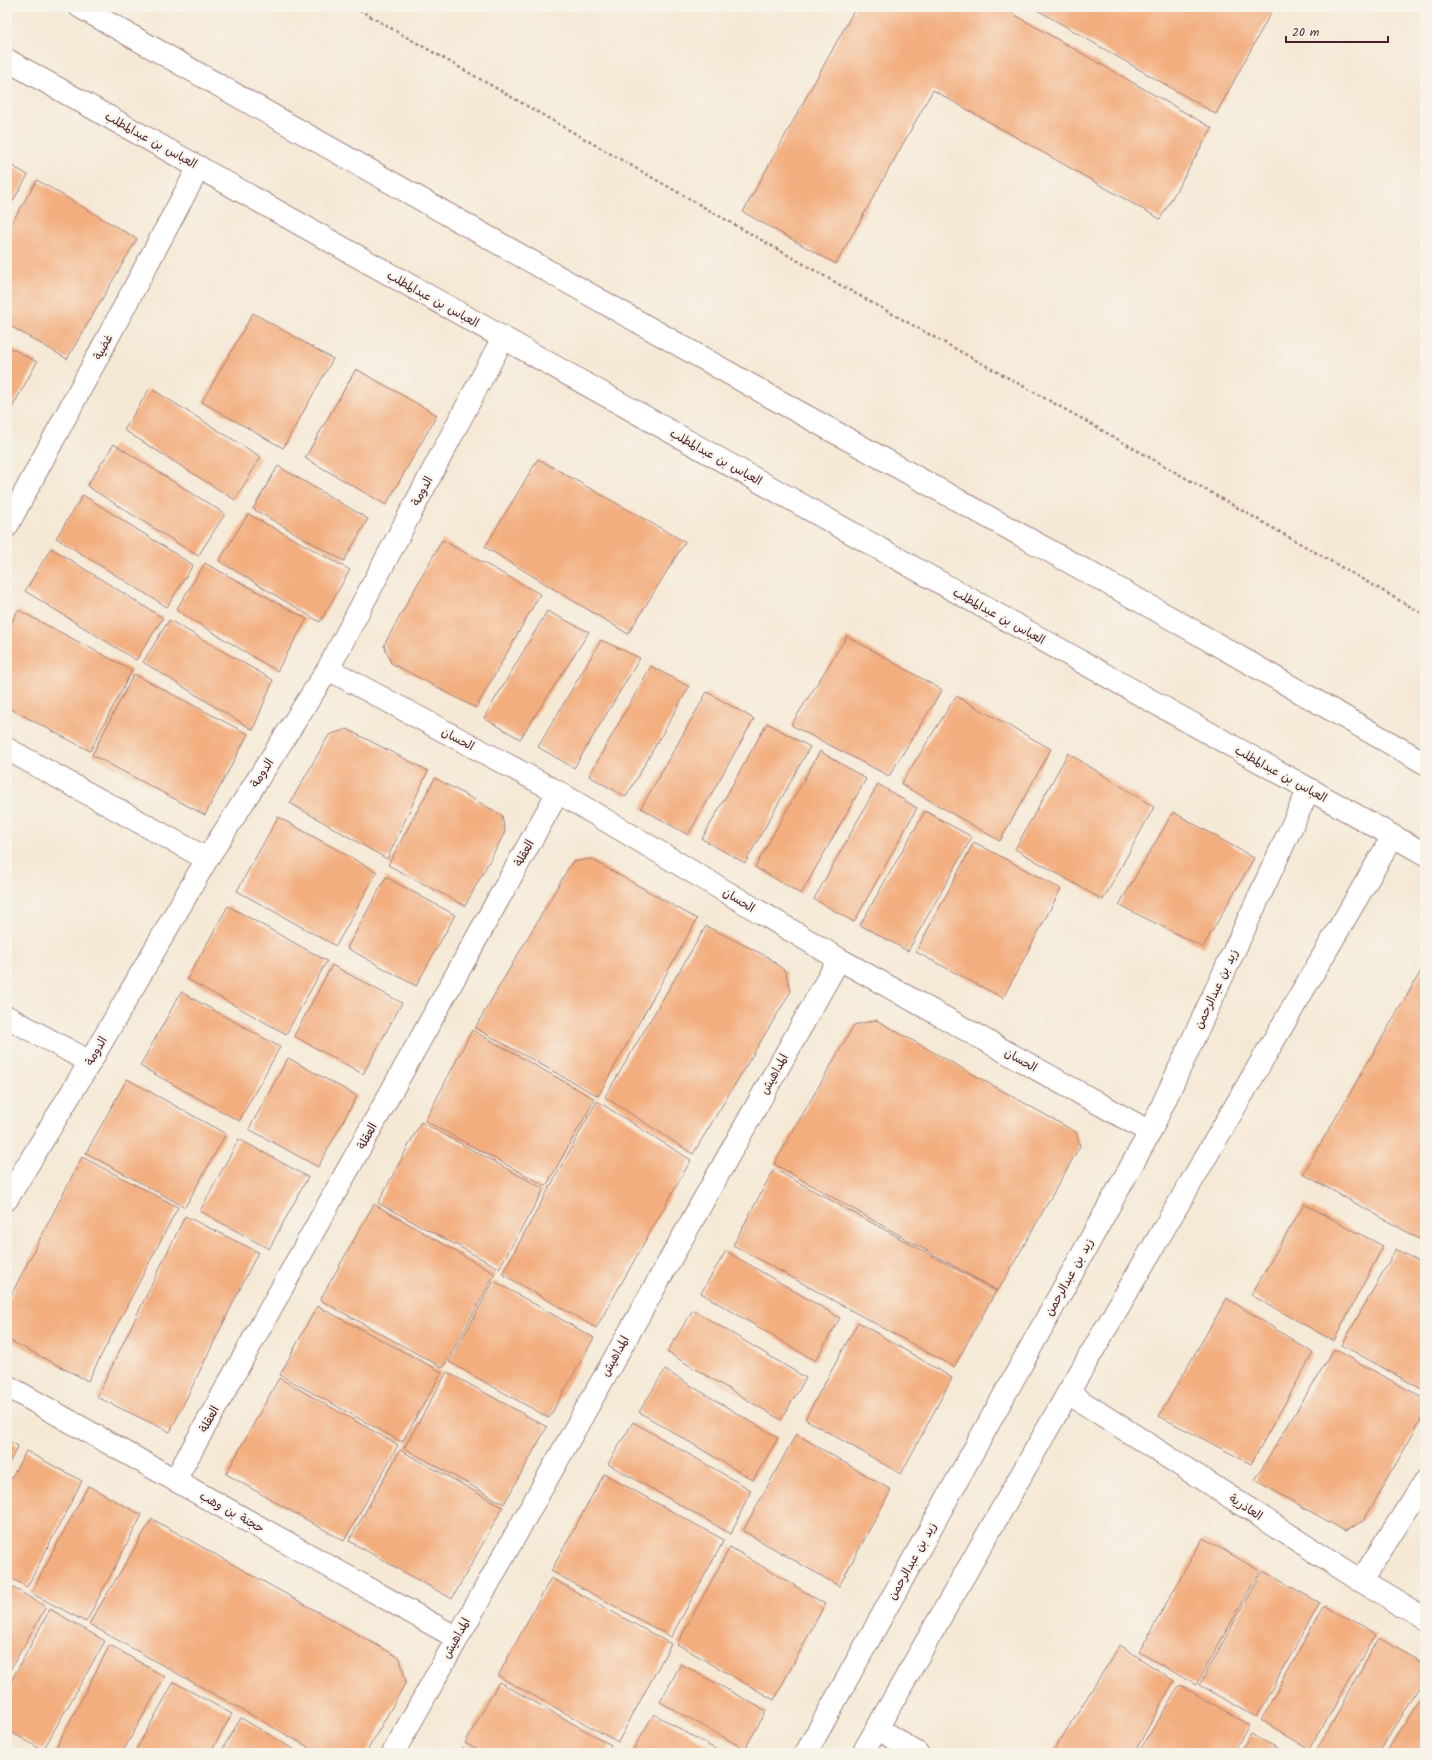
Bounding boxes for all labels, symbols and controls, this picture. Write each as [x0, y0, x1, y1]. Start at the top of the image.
scale bar [1286, 18, 1388, 44]
text: 20 m [1292, 23, 1320, 42]
street label: العباس بن عبدالمطلب [101, 107, 200, 174]
street label: العباس بن عبدالمطلب [383, 266, 482, 333]
street label: غضية [89, 331, 118, 364]
street label: العباس بن عبدالمطلب [666, 424, 765, 491]
street label: الدومة [407, 473, 438, 510]
street label: العباس بن عبدالمطلب [949, 583, 1048, 650]
street label: الحسان [438, 723, 478, 756]
street label: العباس بن عبدالمطلب [1231, 741, 1330, 808]
street label: الدومة [246, 755, 279, 792]
street label: العقلة [509, 836, 540, 870]
street label: الحسان [719, 883, 759, 918]
street label: زيد بن عبدالرحمن [1190, 946, 1243, 1032]
street label: الدومة [80, 1033, 113, 1070]
street label: الحسان [1001, 1044, 1041, 1077]
street label: المداهيش [755, 1050, 793, 1098]
street label: العقلة [352, 1119, 383, 1153]
street label: زيد بن عبدالرحمن [1040, 1235, 1099, 1320]
street label: المداهيش [596, 1332, 634, 1380]
street label: العقلة [194, 1402, 225, 1436]
street label: حجنة بن وهب [196, 1487, 268, 1538]
street label: العاذرية [1225, 1489, 1266, 1525]
street label: زيد بن عبدالرحمن [883, 1519, 942, 1604]
street label: المداهيش [437, 1614, 475, 1662]

